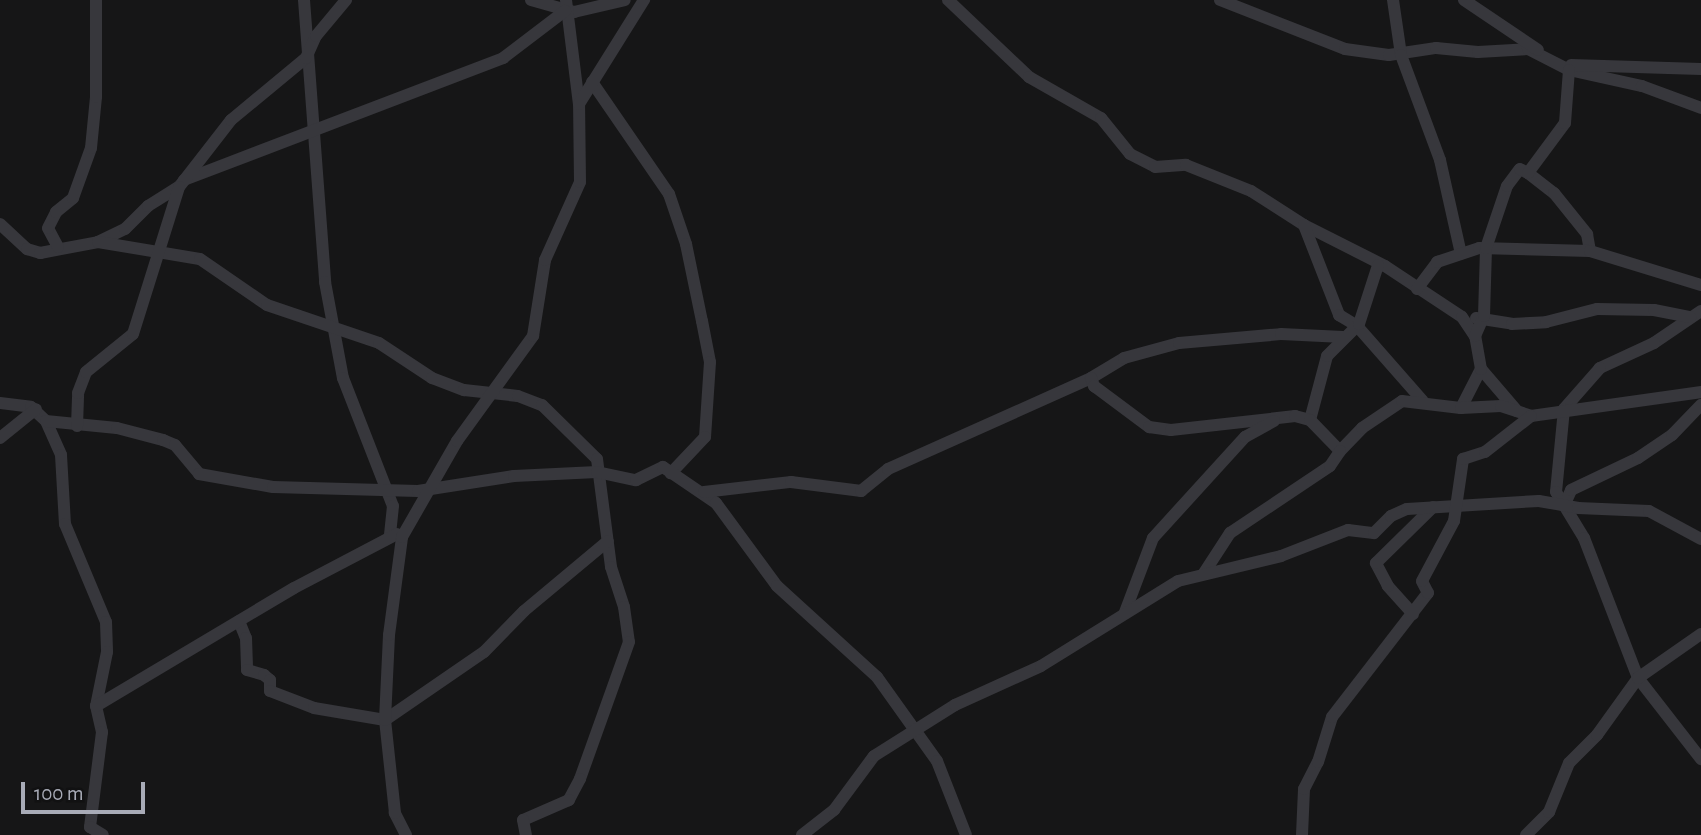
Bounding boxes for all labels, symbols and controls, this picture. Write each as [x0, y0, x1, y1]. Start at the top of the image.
scale bar [24, 768, 149, 812]
text: 100 m [34, 783, 84, 804]

